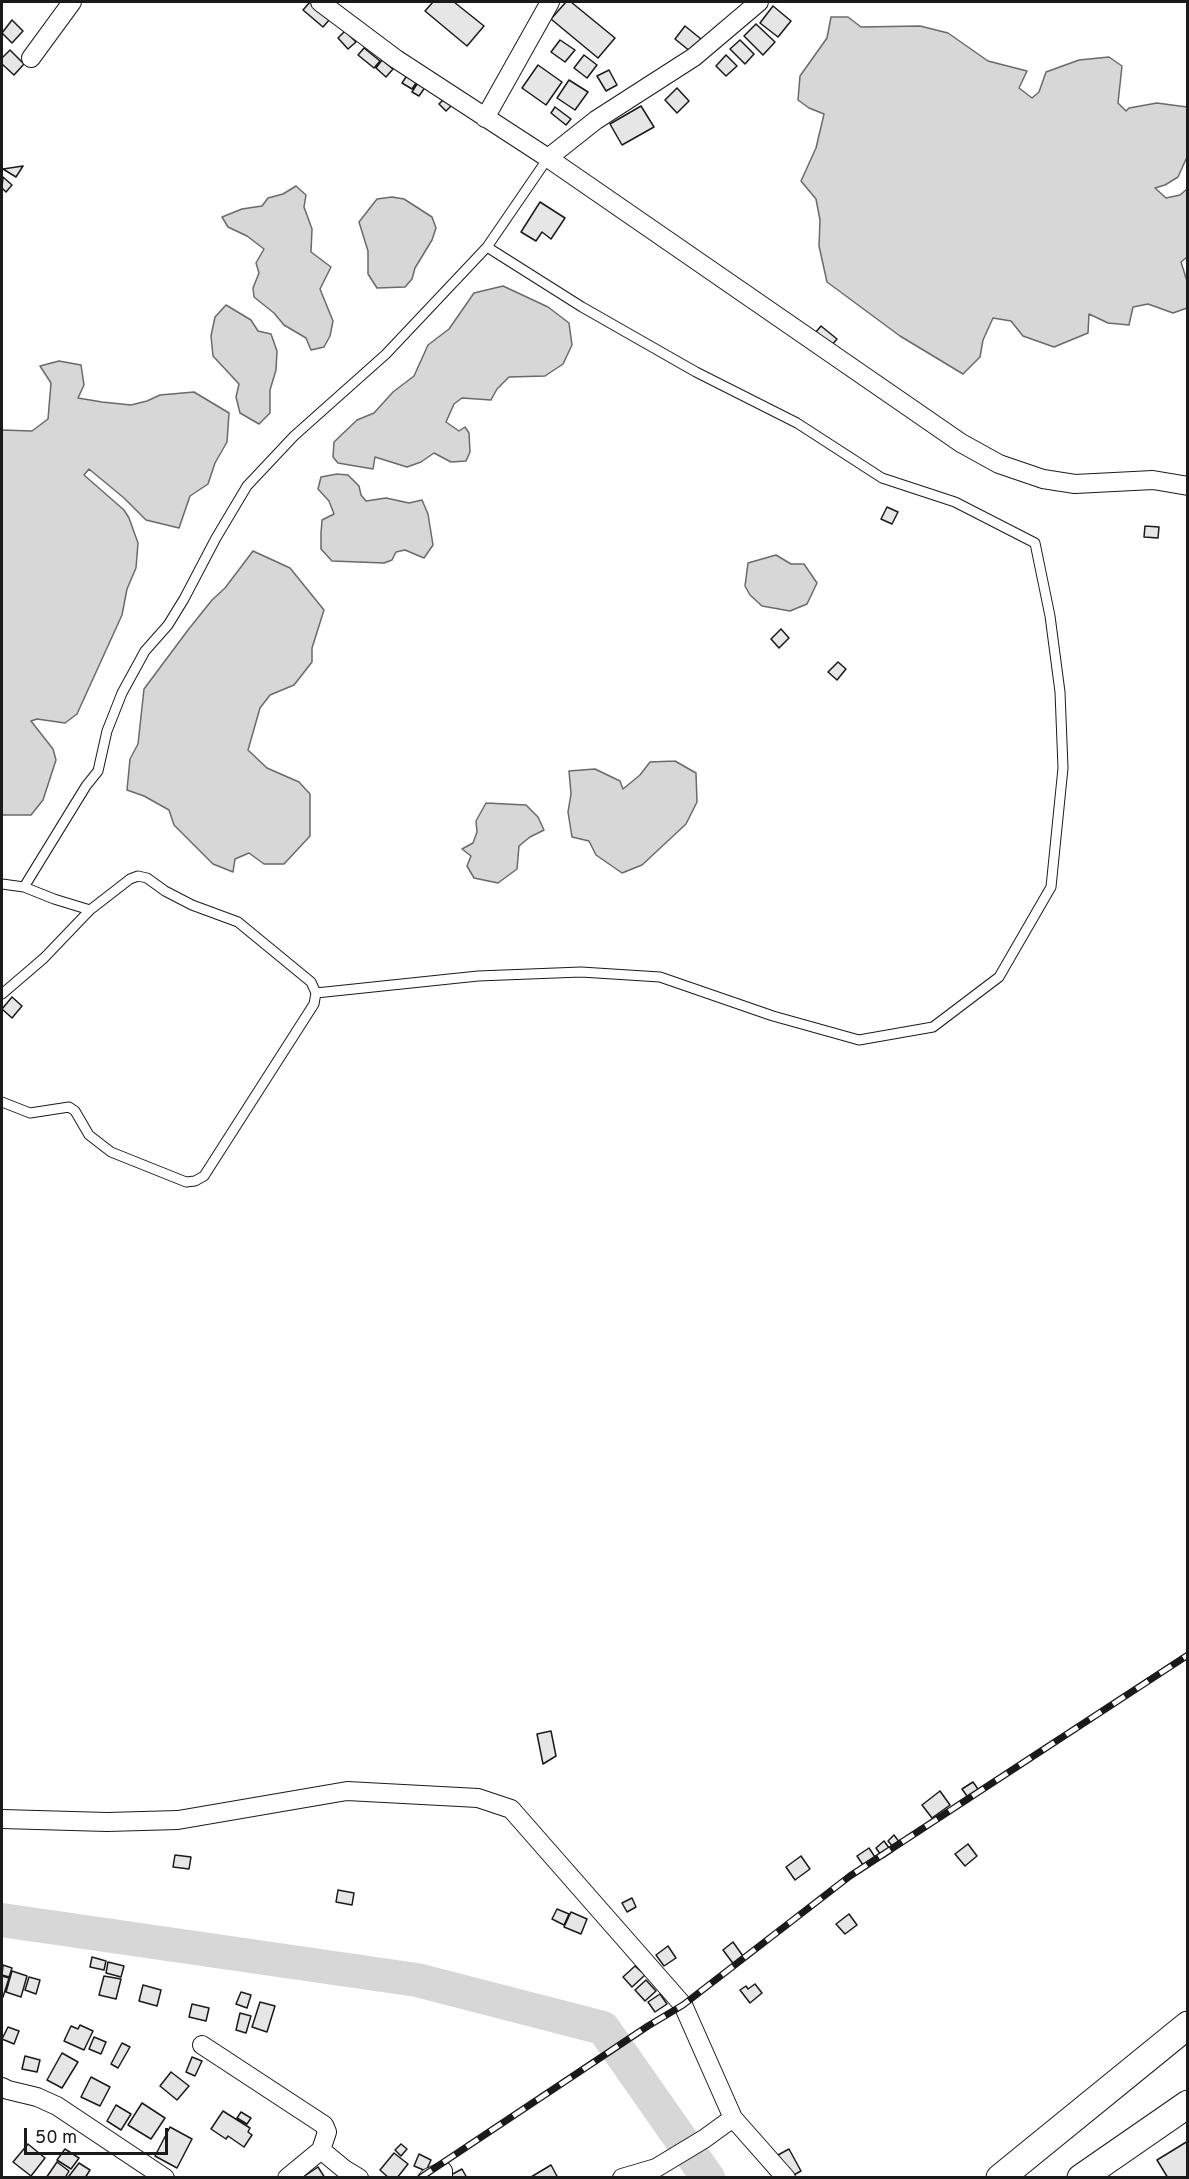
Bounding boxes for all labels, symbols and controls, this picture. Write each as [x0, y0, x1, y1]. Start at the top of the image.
scale bar [27, 2116, 171, 2154]
text: 50 m [35, 2127, 77, 2150]

